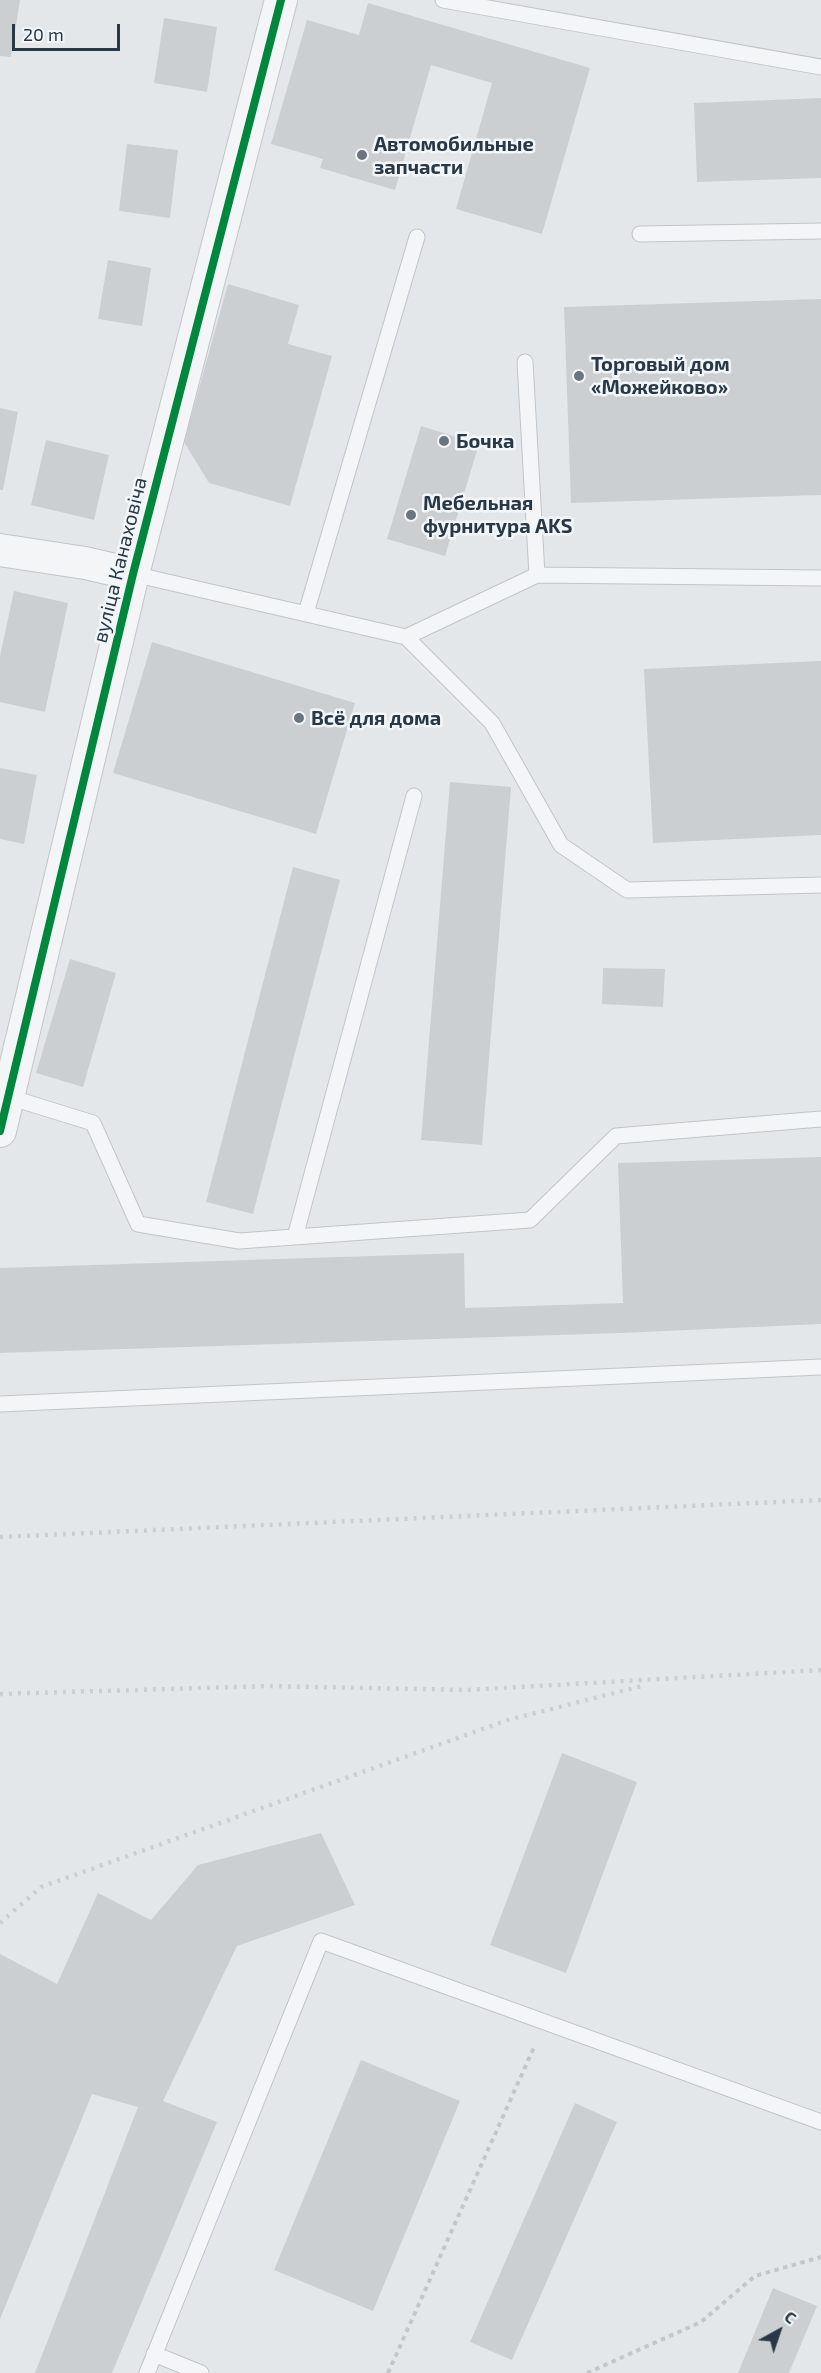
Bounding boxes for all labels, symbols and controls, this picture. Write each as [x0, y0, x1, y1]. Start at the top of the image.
scale bar [15, 12, 123, 50]
text: 20 m [23, 23, 64, 45]
place label: Автомобильные запчасти [374, 132, 534, 179]
marker: Автомобильные запчасти [355, 148, 369, 162]
place label: Торговый дом «Можейково» [591, 352, 730, 399]
marker: Торговый дом «Можейково» [572, 369, 586, 383]
place label: Бочка [456, 429, 514, 453]
marker: Бочка [437, 434, 451, 448]
street label: вуліца Канаховіча [88, 475, 152, 645]
place label: Мебельная фурнитура AKS [423, 491, 572, 538]
marker: Мебельная фурнитура AKS [404, 508, 418, 522]
place label: Всё для дома [311, 706, 441, 730]
marker: Всё для дома [292, 711, 306, 725]
north arrow [749, 2301, 809, 2361]
text: С [781, 2307, 801, 2327]

